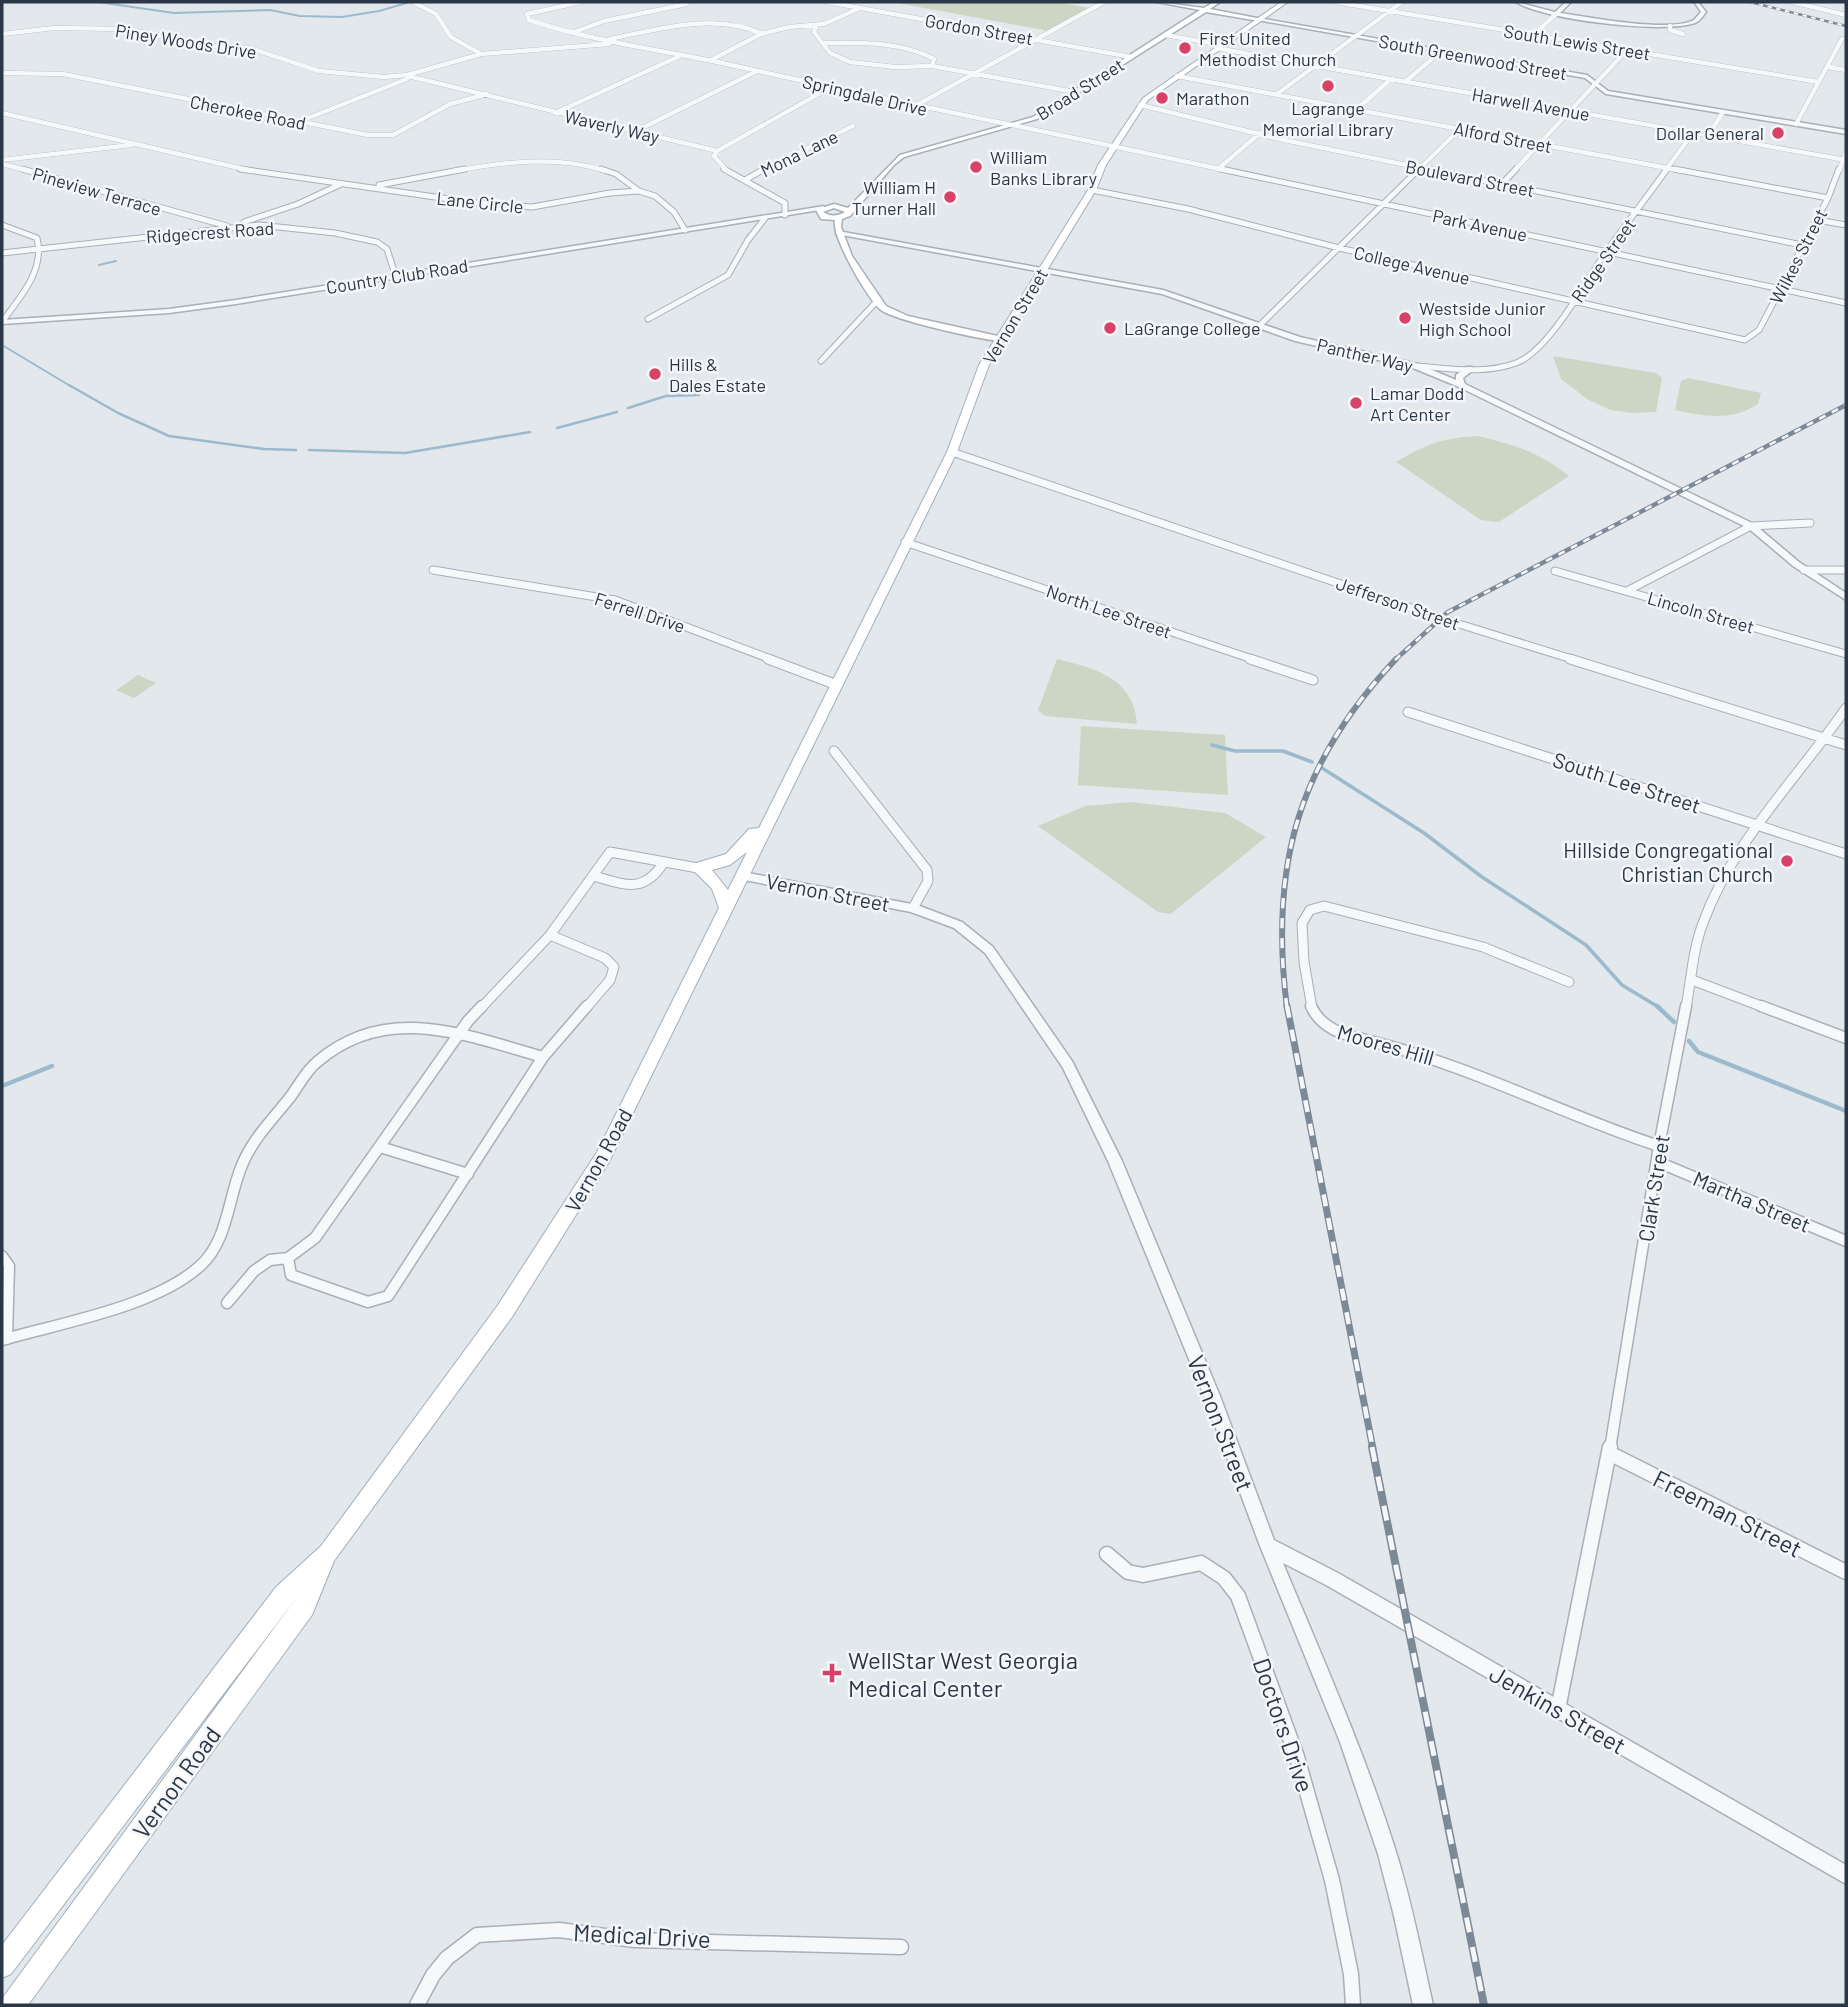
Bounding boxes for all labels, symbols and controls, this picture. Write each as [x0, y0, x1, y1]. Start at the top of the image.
street label: Gordon Street [923, 9, 1035, 49]
street label: Piney Woods Drive [114, 19, 258, 63]
street label: South Lewis Street [1502, 20, 1652, 64]
place label: First United Methodist Church [1199, 27, 1336, 70]
street label: South Greenwood Street [1377, 30, 1569, 84]
marker: First United Methodist Church [1177, 40, 1193, 56]
street label: Broad Street [1032, 53, 1128, 125]
street label: Springdale Drive [800, 70, 930, 120]
marker: Lagrange Memorial Library [1320, 78, 1336, 94]
street label: Harwell Avenue [1470, 83, 1592, 125]
place label: Marathon [1176, 87, 1249, 109]
street label: Cherokee Road [188, 90, 308, 134]
marker: Marathon [1154, 90, 1170, 106]
place label: Lagrange Memorial Library [1263, 97, 1393, 140]
street label: Waverly Way [562, 104, 662, 148]
street label: Alford Street [1452, 117, 1554, 157]
place label: Dollar General [1656, 122, 1764, 144]
street label: Mona Lane [757, 125, 841, 181]
marker: Dollar General [1770, 125, 1786, 141]
place label: William Banks Library [990, 146, 1097, 189]
street label: Boulevard Street [1404, 155, 1536, 201]
marker: William Banks Library [968, 159, 984, 175]
street label: Pineview Terrace [30, 162, 164, 220]
place label: William H Turner Hall [852, 176, 936, 219]
street label: Lane Circle [435, 186, 525, 218]
marker: William H Turner Hall [942, 189, 958, 205]
street label: Park Avenue [1431, 204, 1529, 246]
street label: Wilkes Street [1765, 205, 1831, 307]
street label: Ridge Street [1566, 214, 1640, 306]
street label: Ridgecrest Road [145, 217, 275, 247]
street label: College Avenue [1352, 241, 1472, 289]
street label: Country Club Road [324, 254, 470, 298]
street label: Vernon Street [978, 264, 1052, 368]
place label: Westside Junior High School [1419, 297, 1546, 340]
marker: Westside Junior High School [1397, 310, 1413, 326]
place label: LaGrange College [1124, 317, 1261, 339]
marker: LaGrange College [1102, 320, 1118, 336]
street label: Panther Way [1315, 333, 1415, 377]
place label: Hills & Dales Estate [669, 353, 766, 396]
marker: Hills & Dales Estate [647, 366, 663, 382]
place label: Lamar Dodd Art Center [1370, 382, 1464, 425]
marker: Lamar Dodd Art Center [1348, 395, 1364, 411]
street label: Jefferson Street [1334, 572, 1462, 634]
street label: North Lee Street [1044, 579, 1174, 643]
street label: Lincoln Street [1645, 586, 1757, 638]
street label: Ferrell Drive [592, 587, 688, 637]
street label: South Lee Street [1550, 746, 1704, 818]
place label: Hillside Congregational Christian Church [1563, 837, 1773, 886]
marker: Hillside Congregational Christian Church [1779, 853, 1795, 869]
street label: Vernon Street [764, 868, 892, 916]
street label: Moores Hill [1335, 1018, 1437, 1070]
street label: Vernon Road [559, 1104, 637, 1216]
street label: Clark Street [1632, 1133, 1674, 1243]
street label: Martha Street [1690, 1165, 1814, 1237]
street label: Vernon Street [1182, 1351, 1260, 1495]
street label: Freeman Street [1649, 1463, 1807, 1563]
place label: WellStar West Georgia Medical Center [848, 1645, 1078, 1702]
street label: Doctors Drive [1247, 1654, 1321, 1796]
street label: Jenkins Street [1485, 1658, 1631, 1760]
marker: WellStar West Georgia Medical Center [822, 1663, 842, 1683]
street label: Vernon Road [126, 1720, 226, 1844]
street label: Medical Drive [572, 1917, 712, 1953]

